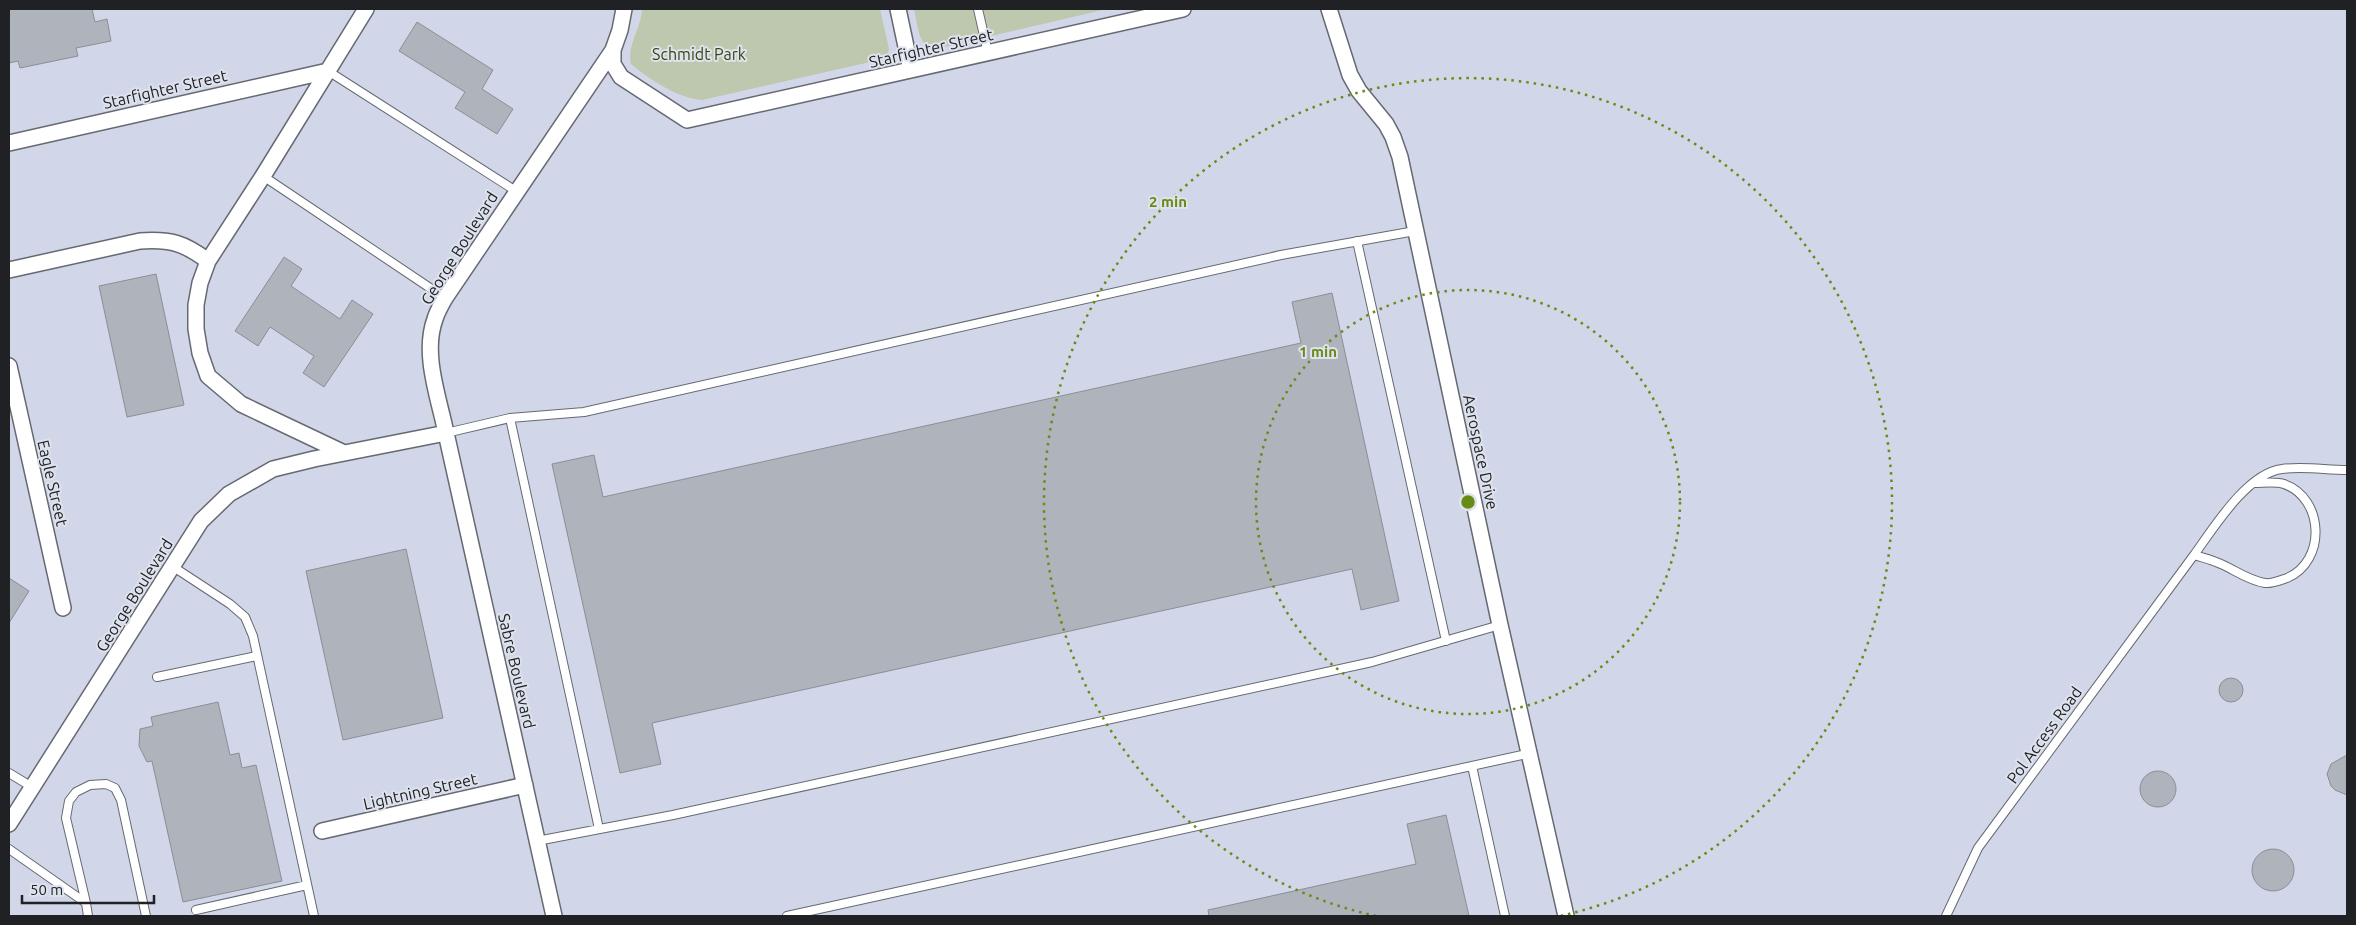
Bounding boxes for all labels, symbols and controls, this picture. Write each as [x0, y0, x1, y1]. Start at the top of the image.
street label: Starfighter Street [867, 25, 995, 71]
park label: Schmidt Park [652, 45, 746, 63]
street label: Starfighter Street [101, 66, 229, 112]
street label: George Boulevard [417, 188, 501, 308]
text: 2 min [1149, 193, 1187, 210]
text: 1 min [1299, 343, 1337, 360]
street label: Aerospace Drive [1460, 393, 1502, 511]
street label: Eagle Street [34, 438, 72, 528]
centre of rings [1459, 493, 1477, 511]
street label: George Boulevard [92, 535, 176, 655]
street label: Sabre Boulevard [495, 612, 539, 730]
street label: Pol Access Road [2003, 683, 2085, 787]
street label: Lightning Street [361, 769, 479, 813]
scale bar [22, 872, 155, 904]
text: 50 m [30, 881, 63, 898]

